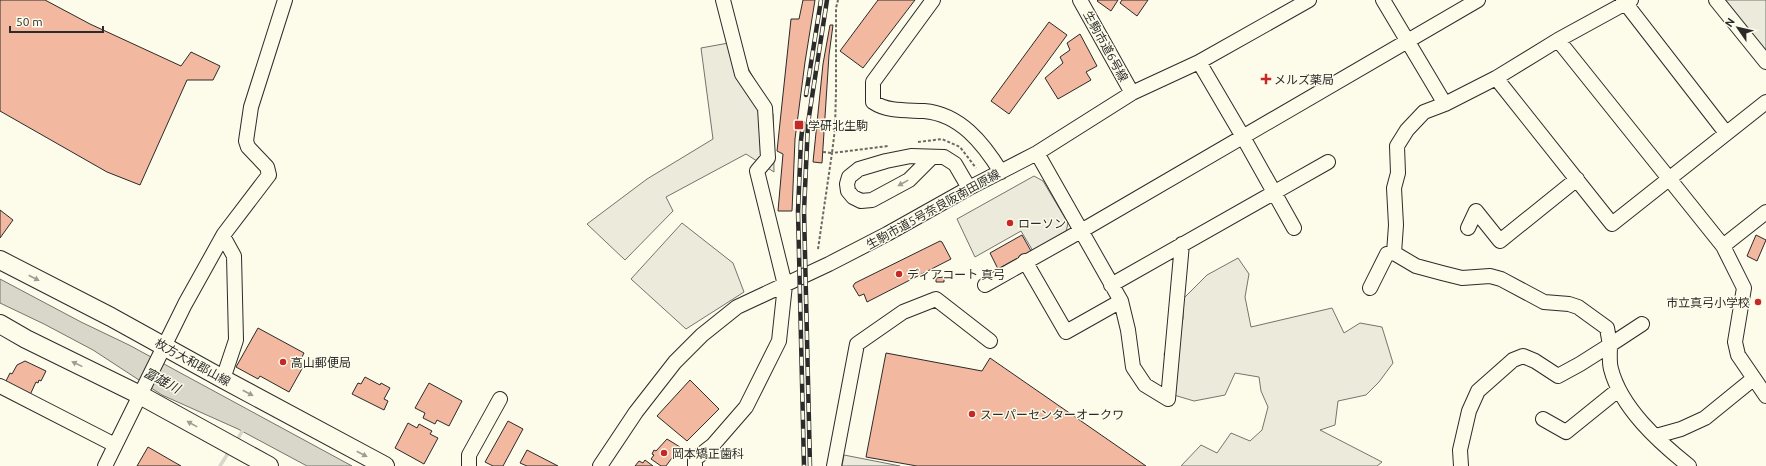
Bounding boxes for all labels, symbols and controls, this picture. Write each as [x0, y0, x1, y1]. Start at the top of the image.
scale bar [10, 8, 103, 34]
street label: 生駒市道6号線 [1081, 8, 1131, 84]
north arrow [1718, 8, 1758, 48]
text: 50 m [16, 15, 43, 28]
text: N [1722, 16, 1737, 29]
place label: メルズ薬局 [1274, 73, 1334, 86]
marker: メルズ薬局 [1261, 74, 1271, 84]
marker: 学研北生駒 [793, 119, 805, 131]
place label: 学研北生駒 [808, 119, 868, 132]
street label: 生駒市道5号奈良阪南田原線 [864, 167, 1002, 251]
one-way arrow [897, 180, 909, 187]
place label: ローソン [1018, 217, 1066, 230]
marker: ローソン [1005, 218, 1015, 228]
place label: ディアコート 真弓 [907, 268, 1005, 281]
marker: ディアコート 真弓 [894, 269, 904, 279]
one-way arrow [28, 275, 40, 282]
place label: 市立真弓小学校 [1666, 296, 1750, 309]
marker: 市立真弓小学校 [1753, 297, 1763, 307]
street label: 枚方大和郡山線 [153, 336, 233, 388]
place label: 高山郵便局 [291, 356, 351, 369]
marker: 高山郵便局 [278, 357, 288, 367]
one-way arrow [72, 361, 83, 367]
water label: 富雄川 [141, 365, 184, 396]
one-way arrow [242, 389, 253, 396]
place label: スーパーセンターオークワ [980, 408, 1124, 421]
marker: スーパーセンターオークワ [967, 409, 977, 419]
one-way arrow [187, 421, 198, 428]
place label: 岡本矯正歯科 [672, 447, 744, 460]
marker: 岡本矯正歯科 [659, 448, 669, 458]
one-way arrow [356, 451, 368, 457]

